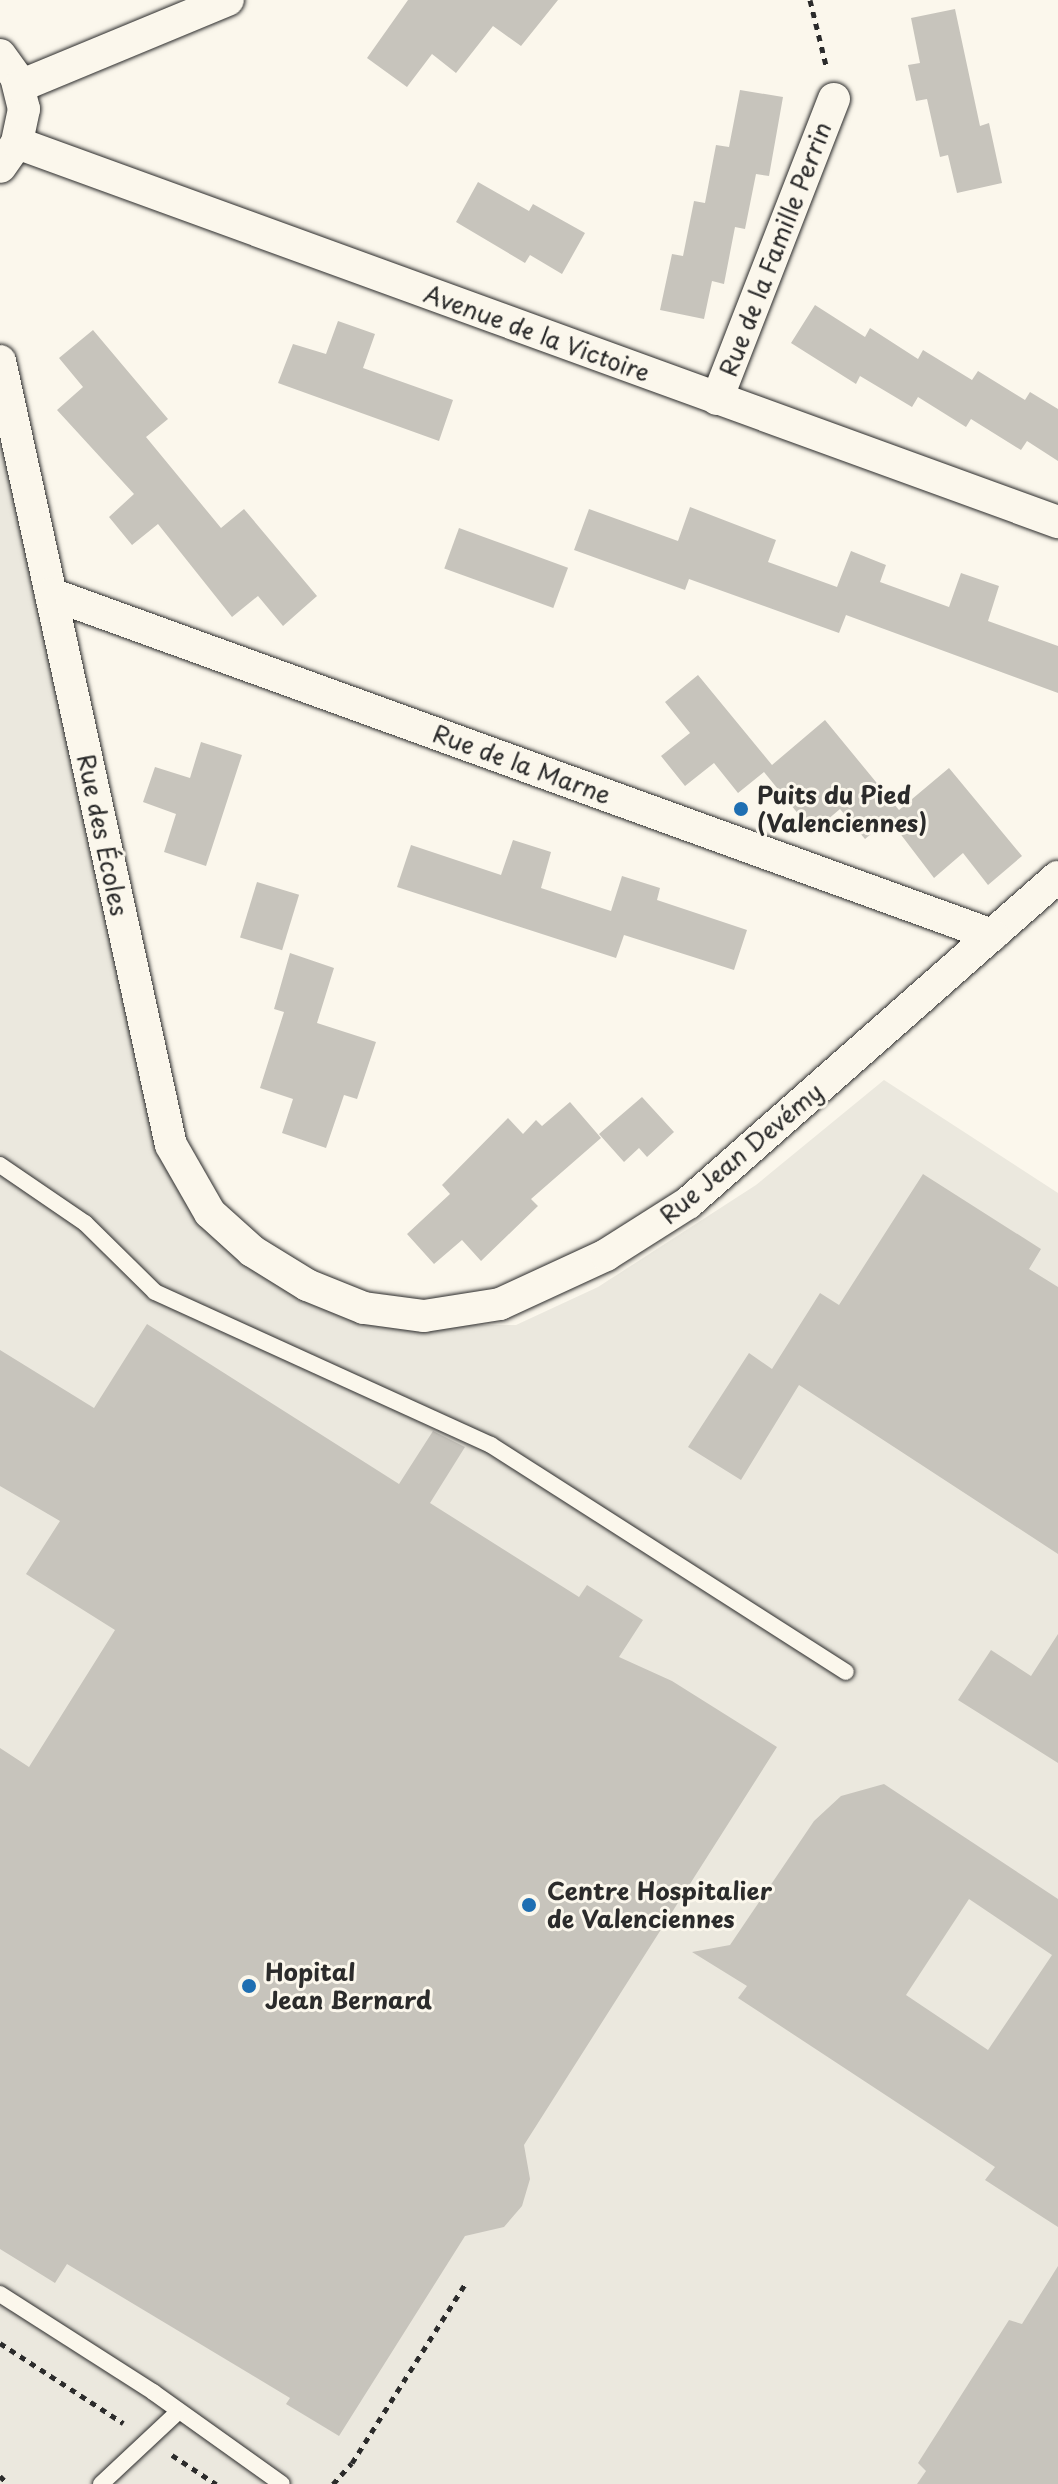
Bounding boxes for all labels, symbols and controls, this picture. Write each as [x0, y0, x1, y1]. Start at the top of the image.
street label: Rue de la Famille Perrin [712, 115, 838, 383]
street label: Avenue de la Victoire [418, 278, 656, 388]
street label: Rue de la Marne [427, 718, 617, 810]
street label: Rue des Écoles [71, 750, 135, 920]
place label: Puits du Pied (Valenciennes) [757, 781, 927, 837]
marker: Puits du Pied (Valenciennes) [732, 800, 750, 818]
street label: Rue Jean Devémy [652, 1075, 830, 1231]
place label: Centre Hospitalier de Valenciennes [547, 1877, 772, 1933]
marker: Centre Hospitalier de Valenciennes [518, 1894, 540, 1916]
place label: Hopital Jean Bernard [265, 1958, 433, 2014]
marker: Hopital Jean Bernard [240, 1977, 258, 1995]

